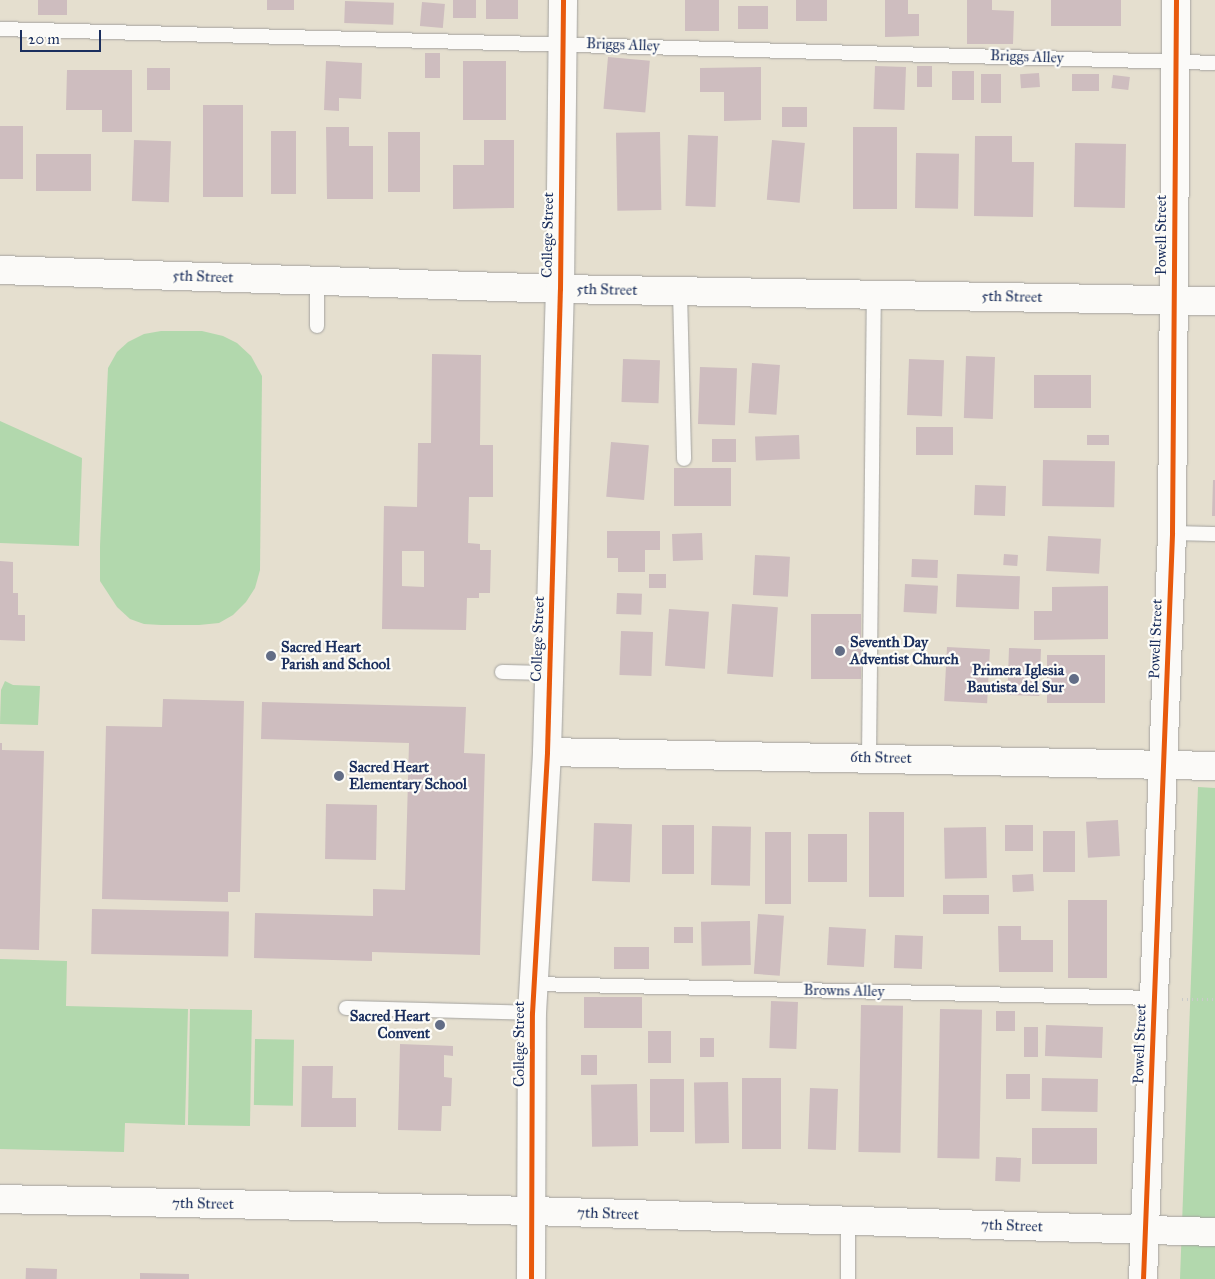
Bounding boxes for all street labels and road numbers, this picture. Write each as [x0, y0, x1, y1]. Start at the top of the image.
street label: Briggs Alley [586, 35, 660, 55]
street label: Briggs Alley [990, 47, 1064, 67]
street label: College Street [538, 192, 558, 278]
street label: Powell Street [1153, 195, 1171, 275]
street label: 5th Street [172, 267, 234, 287]
street label: 5th Street [576, 280, 638, 300]
street label: 5th Street [981, 287, 1043, 307]
street label: College Street [528, 596, 548, 682]
street label: Powell Street [1146, 599, 1166, 679]
street label: 6th Street [850, 748, 912, 768]
street label: Browns Alley [803, 981, 885, 1001]
street label: College Street [511, 1001, 529, 1087]
street label: Powell Street [1130, 1004, 1150, 1084]
street label: 7th Street [172, 1194, 234, 1214]
street label: 7th Street [577, 1204, 639, 1224]
street label: 7th Street [981, 1216, 1043, 1236]

